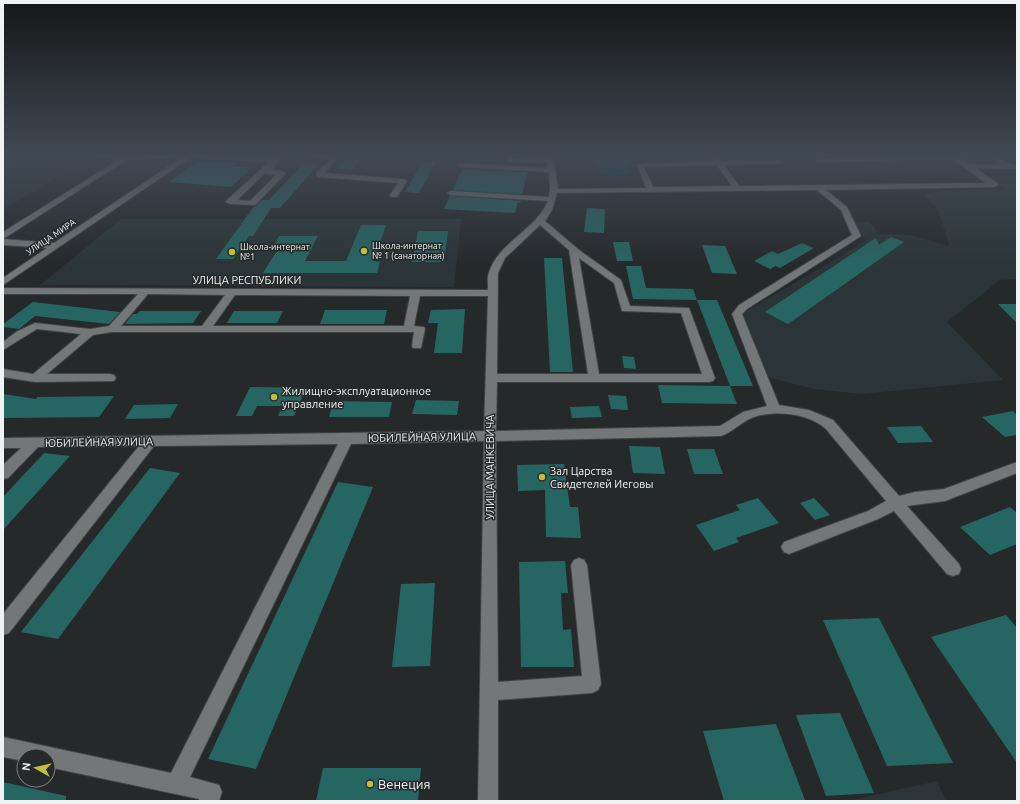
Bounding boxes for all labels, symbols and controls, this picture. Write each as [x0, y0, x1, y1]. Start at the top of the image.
street label: УЛИЦА МИРА [25, 217, 78, 257]
place label: Школа-интернат № 1 (санаторная) [372, 241, 445, 261]
place label: Школа-интернат №1 [240, 242, 310, 262]
marker: Школа-интернат № 1 (санаторная) [359, 246, 369, 256]
marker: Школа-интернат №1 [227, 247, 237, 257]
street label: УЛИЦА РЕСПУБЛИКИ [193, 274, 301, 286]
place label: Жилищно-эксплуатационное управление [282, 385, 431, 410]
marker: Жилищно-эксплуатационное управление [269, 392, 279, 402]
street label: УЛИЦА МАНКЕВИЧА [484, 414, 496, 519]
street label: ЮБИЛЕЙНАЯ УЛИЦА [368, 430, 477, 444]
street label: ЮБИЛЕЙНАЯ УЛИЦА [45, 435, 154, 449]
place label: Зал Царства Свидетелей Иеговы [550, 465, 653, 490]
marker: Зал Царства Свидетелей Иеговы [537, 472, 547, 482]
north arrow [16, 748, 56, 788]
text: N [20, 762, 33, 772]
place label: Венеция [378, 777, 430, 791]
marker: Венеция [365, 779, 375, 789]

